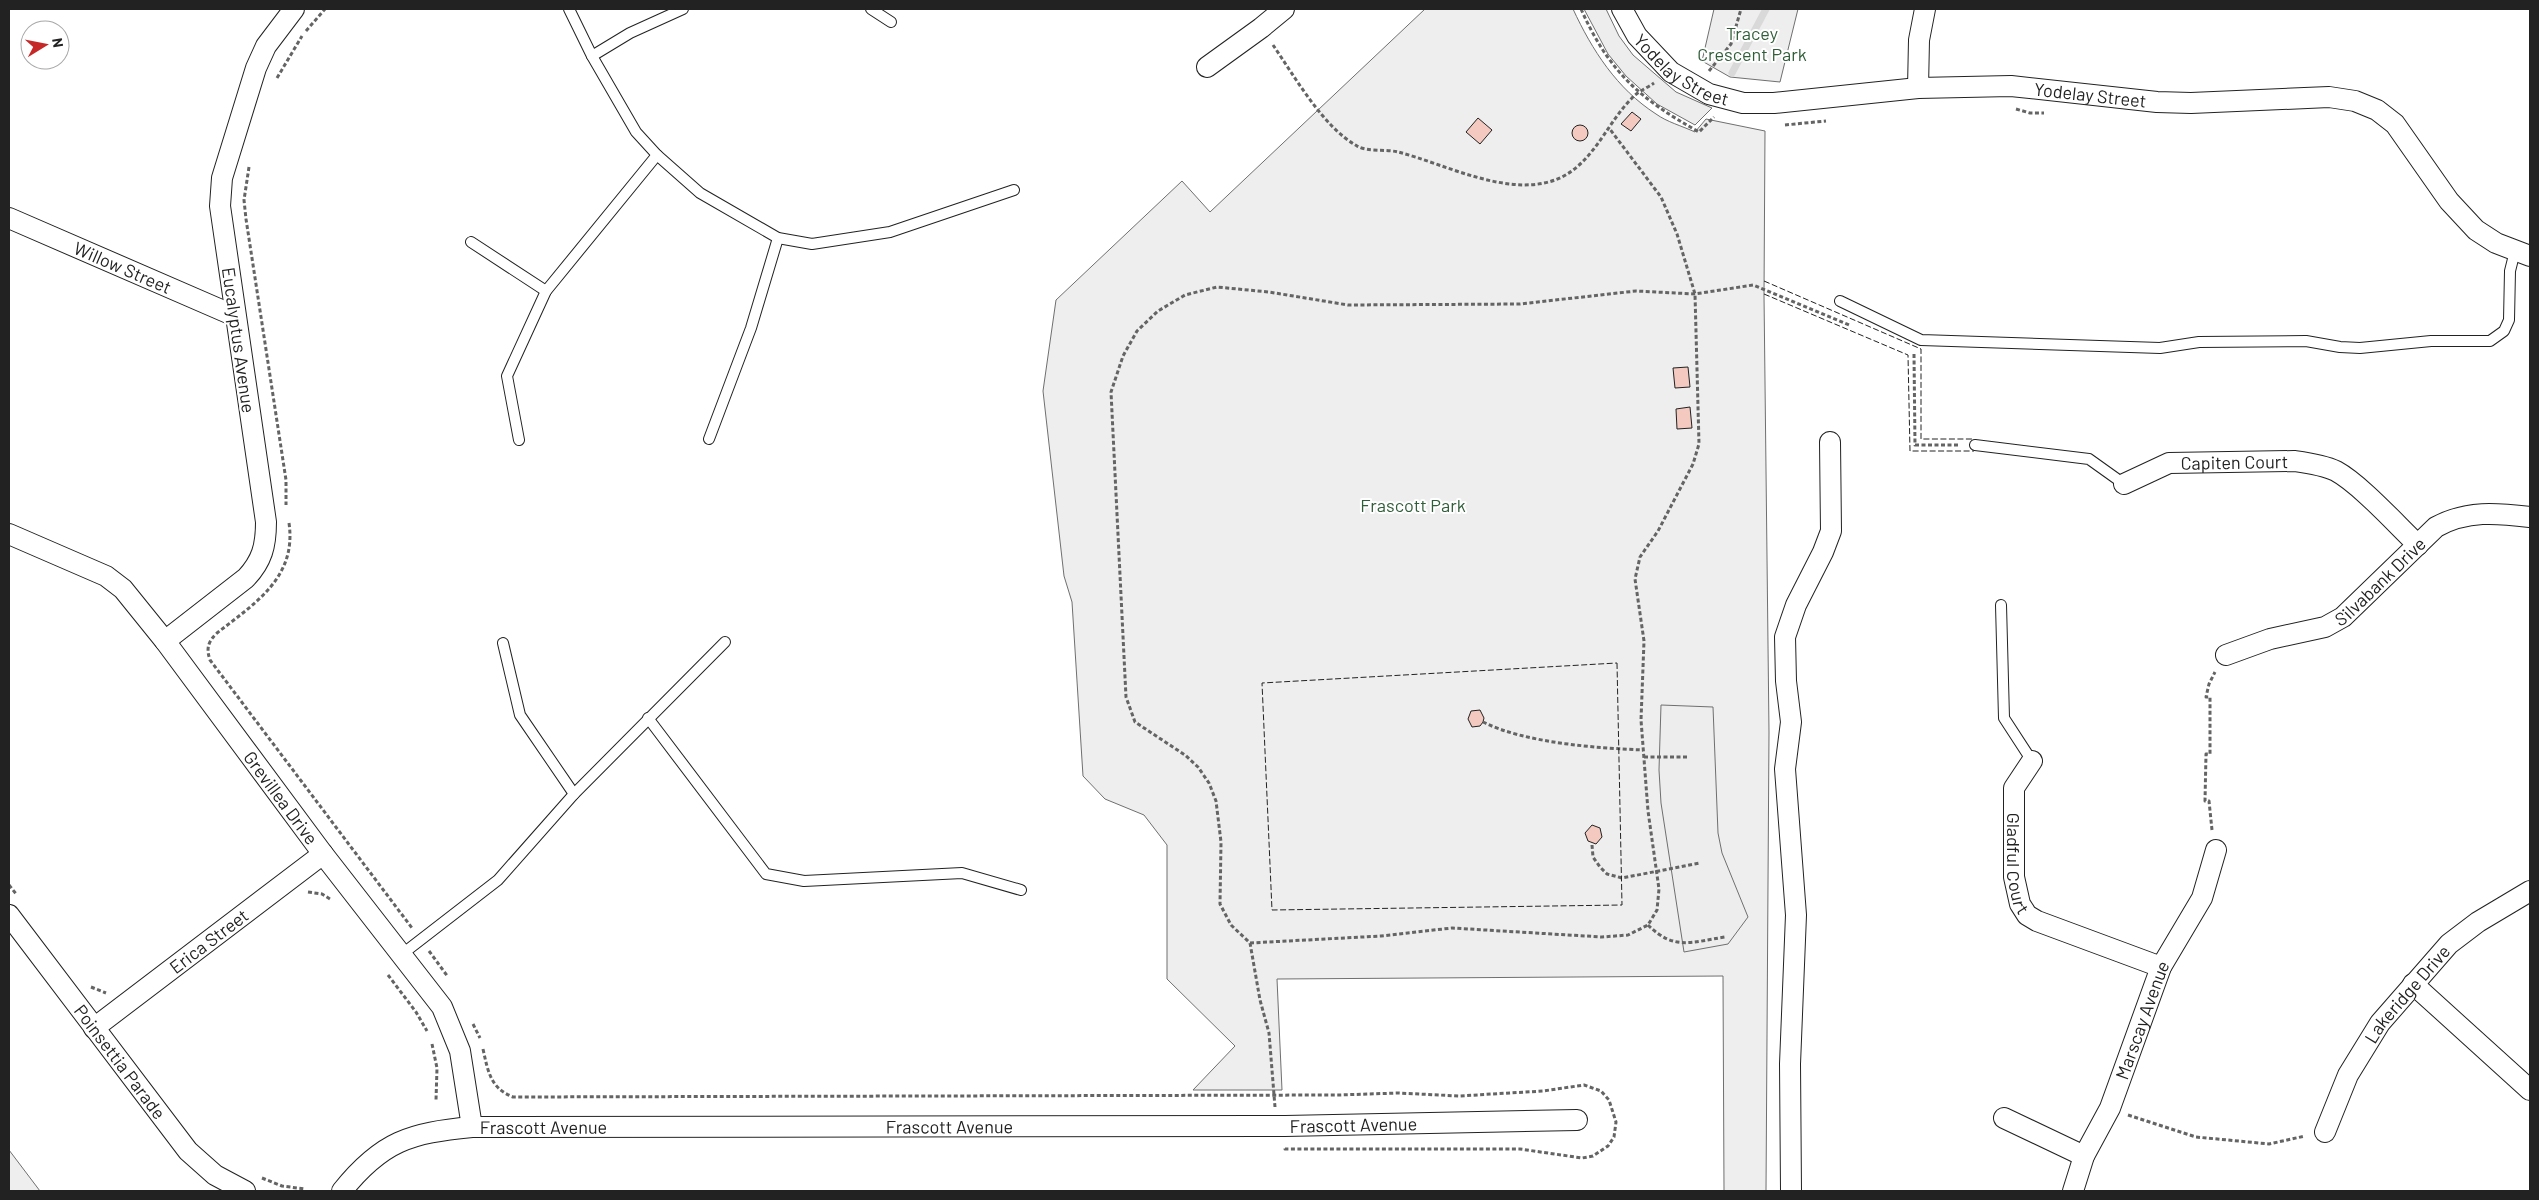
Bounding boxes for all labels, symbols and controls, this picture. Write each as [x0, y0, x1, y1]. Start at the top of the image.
north arrow [20, 20, 70, 70]
park label: Tracey Crescent Park [1697, 22, 1807, 65]
street label: Yodelay Street [1630, 29, 1731, 110]
text: N [49, 37, 67, 49]
street label: Yodelay Street [2033, 78, 2147, 112]
street label: Willow Street [71, 237, 175, 298]
street label: Eucalyptus Avenue [218, 266, 260, 414]
street label: Capiten Court [2180, 450, 2288, 474]
park label: Frascott Park [1360, 494, 1466, 516]
street label: Silvabank Drive [2331, 532, 2430, 630]
street label: Grevillea Drive [239, 747, 323, 849]
street label: Gladful Court [2003, 813, 2035, 918]
street label: Erica Street [165, 904, 253, 978]
street label: Lakeridge Drive [2359, 940, 2454, 1047]
street label: Marscay Avenue [2110, 956, 2174, 1082]
street label: Poinsettia Parade [70, 1000, 171, 1123]
street label: Frascott Avenue [1290, 1112, 1417, 1137]
street label: Frascott Avenue [886, 1115, 1013, 1137]
street label: Frascott Avenue [480, 1116, 607, 1138]

